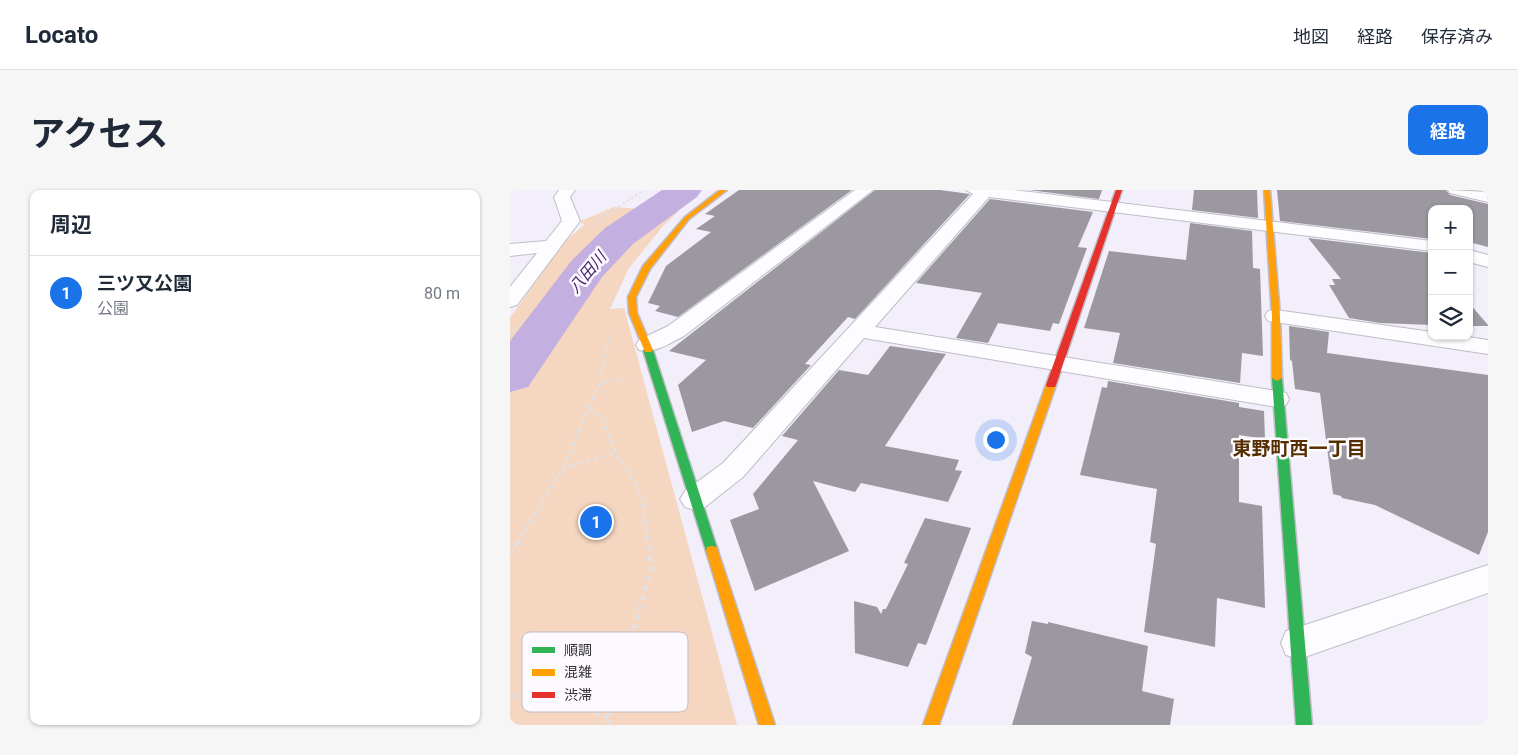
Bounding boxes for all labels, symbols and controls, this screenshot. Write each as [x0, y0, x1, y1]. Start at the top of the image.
text: Locato [25, 21, 98, 49]
text: 地図 [1293, 26, 1329, 47]
text: 経路 [1357, 26, 1393, 47]
text: 保存済み [1421, 26, 1493, 47]
button: 経路 [1408, 105, 1488, 155]
text: アクセス [30, 114, 168, 155]
map controls [1428, 205, 1473, 340]
button: + [1428, 205, 1473, 250]
text: 周辺 [50, 213, 92, 237]
water label: 八田川 [565, 246, 611, 297]
button: − [1428, 250, 1473, 295]
text: 三ツ又公園 [97, 272, 192, 295]
text: 1 [61, 284, 71, 303]
text: 80 m [424, 284, 460, 303]
button: layers [1428, 295, 1473, 340]
text: 公園 [97, 299, 129, 318]
your location [983, 427, 1009, 453]
district label: 東野町西一丁目 [1232, 437, 1366, 460]
pin: 1 [580, 503, 612, 541]
legend [522, 632, 688, 712]
text: 順調 [564, 642, 592, 658]
text: 混雑 [564, 664, 592, 680]
text: 渋滞 [564, 687, 592, 703]

